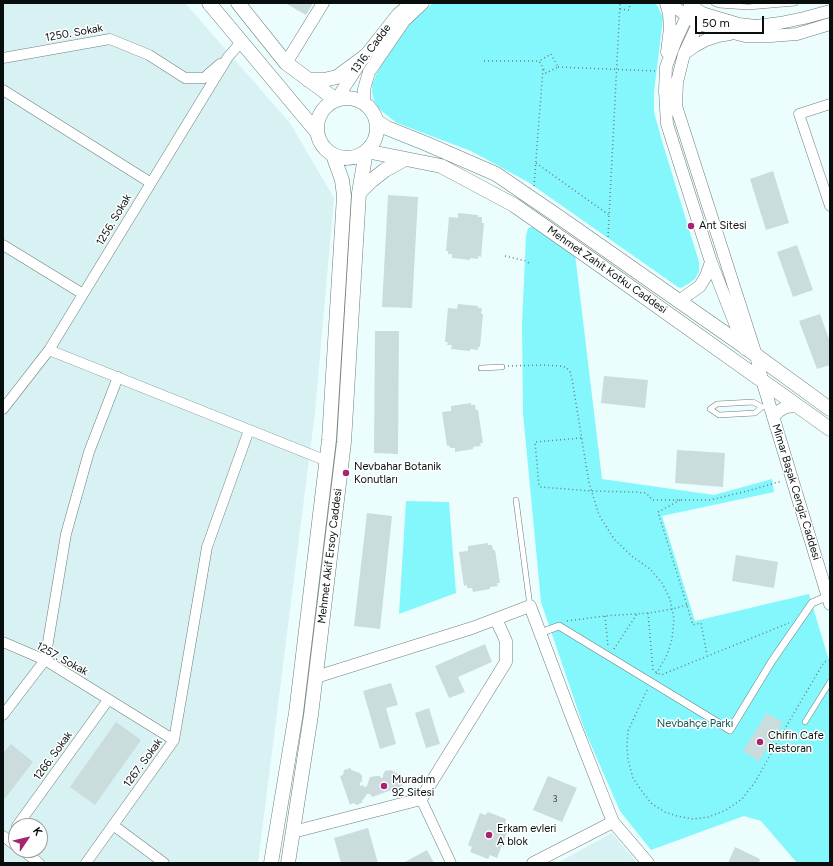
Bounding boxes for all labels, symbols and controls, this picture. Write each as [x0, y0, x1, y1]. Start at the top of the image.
scale bar [697, 8, 766, 34]
text: 50 m [702, 16, 730, 30]
street label: 1250. Sokak [44, 21, 104, 45]
street label: 1316. Cadde [348, 22, 394, 76]
street label: 1256. Sokak [94, 192, 134, 248]
place label: Ant Sitesi [699, 219, 747, 233]
marker: Ant Sitesi [686, 221, 696, 231]
street label: Mehmet Zahit Kotku Caddesi [544, 223, 670, 317]
street label: Mimar Başak Cengiz Caddesi [769, 422, 823, 562]
place label: Nevbahar Botanik Konutları [354, 460, 441, 486]
marker: Nevbahar Botanik Konutları [341, 468, 351, 478]
street label: Mehmet Akif Ersoy Caddesi [315, 488, 345, 624]
street label: 1257. Sokak [34, 639, 90, 679]
park label: Nevbahçe Parkı [657, 717, 733, 731]
street label: 1266. Sokak [31, 729, 75, 783]
place label: Chifin Cafe Restoran [768, 729, 824, 755]
street label: 1267. Sokak [121, 736, 165, 790]
marker: Chifin Cafe Restoran [755, 737, 765, 747]
place label: Muradım 92 Sitesi [392, 773, 435, 799]
marker: Muradım 92 Sitesi [379, 781, 389, 791]
house number: 3 [553, 794, 557, 804]
north arrow [8, 818, 48, 858]
place label: Erkam evleri A blok [497, 822, 556, 848]
text: K [30, 825, 45, 838]
marker: Erkam evleri A blok [484, 830, 494, 840]

